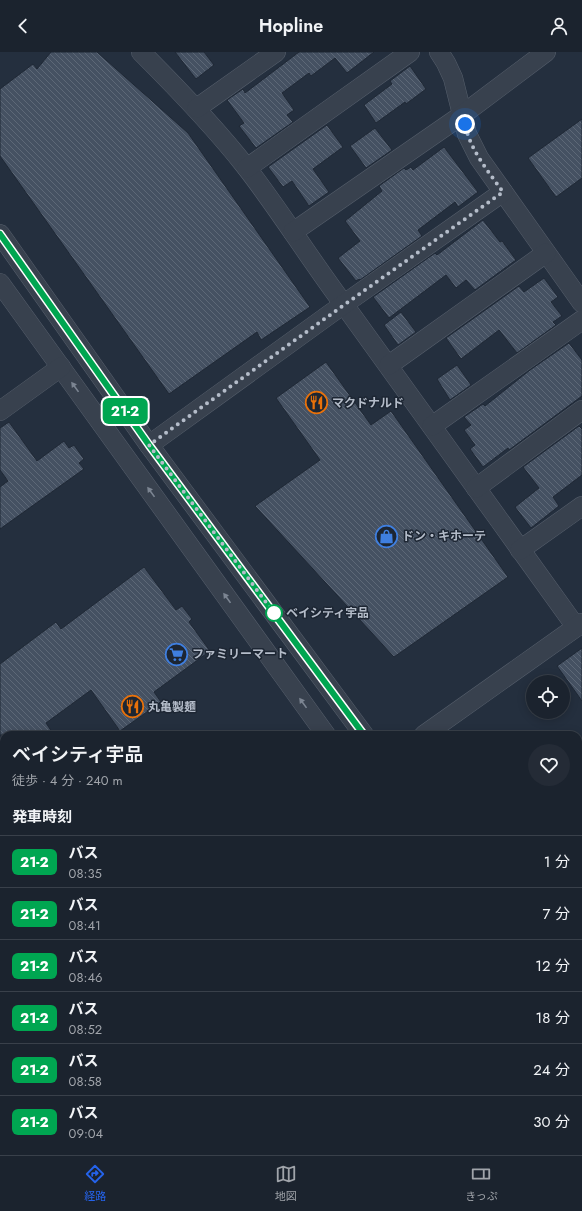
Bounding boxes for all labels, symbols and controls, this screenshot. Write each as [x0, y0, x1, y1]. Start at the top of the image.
text: Hopline [259, 13, 323, 39]
icon: back [12, 15, 34, 37]
icon: person [548, 15, 570, 37]
your location [455, 114, 475, 134]
one-way arrow [71, 382, 79, 392]
restaurant icon: マクドナルド [304, 390, 330, 416]
place label: マクドナルド [332, 394, 404, 412]
line badge: 21-2 [97, 398, 153, 424]
text: 21-2 [111, 401, 139, 421]
one-way arrow [147, 487, 155, 498]
shop icon: ドン・キホーテ [374, 523, 400, 549]
place label: ドン・キホーテ [402, 527, 486, 545]
one-way arrow [223, 593, 231, 603]
marker: ベイシティ宇品 [265, 604, 283, 622]
place label: ベイシティ宇品 [286, 604, 369, 622]
supermarket icon: ファミリーマート [164, 641, 190, 667]
place label: ファミリーマート [192, 645, 288, 663]
map controls [526, 675, 570, 719]
button: locate [526, 675, 570, 719]
restaurant icon: 丸亀製麺 [120, 694, 146, 720]
place label: 丸亀製麺 [148, 698, 196, 716]
one-way arrow [299, 698, 307, 709]
text: ベイシティ宇品 [12, 741, 144, 768]
button: heart [528, 744, 570, 786]
text: 徒歩 · 4 分 · 240 m [12, 771, 123, 790]
text: 発車時刻 [12, 806, 72, 828]
text: バス [69, 842, 99, 864]
text: 1 分 [544, 851, 570, 873]
text: 21-2 [20, 852, 49, 872]
text: 08:35 [69, 864, 102, 883]
text: バス [69, 894, 99, 916]
text: 7 分 [543, 903, 570, 925]
text: 21-2 [20, 904, 49, 924]
text: 08:41 [69, 916, 101, 935]
text: バス [69, 946, 99, 968]
text: 12 分 [535, 955, 570, 977]
text: 21-2 [20, 956, 49, 976]
text: 08:46 [69, 968, 102, 987]
text: バス [69, 998, 99, 1020]
text: 18 分 [536, 1007, 570, 1029]
text: 21-2 [20, 1008, 49, 1028]
text: 08:52 [69, 1020, 102, 1039]
text: バス [69, 1050, 99, 1072]
text: 24 分 [533, 1059, 570, 1081]
text: 21-2 [20, 1060, 49, 1080]
text: 08:58 [69, 1072, 102, 1091]
text: バス [69, 1102, 99, 1124]
text: 30 分 [533, 1111, 570, 1133]
text: 21-2 [20, 1112, 49, 1132]
text: 09:04 [69, 1124, 103, 1143]
tab: 経路 [84, 1163, 106, 1204]
tab: 地図 [275, 1163, 297, 1204]
tab: きっぷ [465, 1163, 498, 1204]

